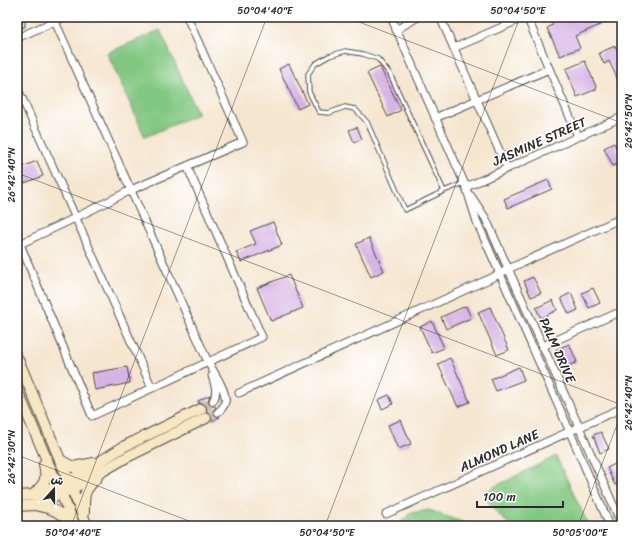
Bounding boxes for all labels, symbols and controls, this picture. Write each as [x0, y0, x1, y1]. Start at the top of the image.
text: 50°04'40"E [237, 2, 294, 20]
text: 50°04'50"E [490, 2, 547, 20]
text: 26°42'50"N [620, 93, 638, 148]
street label: JASMINE STREET [488, 110, 591, 173]
text: 26°42'40"N [3, 147, 21, 203]
street label: PALM DRIVE [533, 314, 583, 387]
text: 26°42'40"N [620, 375, 638, 431]
street label: ALMOND LANE [455, 422, 543, 479]
text: 26°42'30"N [3, 430, 21, 484]
north arrow [34, 469, 74, 509]
text: ش [48, 469, 66, 491]
scale bar [477, 483, 563, 509]
text: 100 m [483, 486, 516, 508]
text: 50°04'40"E [45, 524, 102, 542]
text: 50°04'50"E [299, 524, 356, 542]
text: 50°05'00"E [552, 524, 609, 542]

